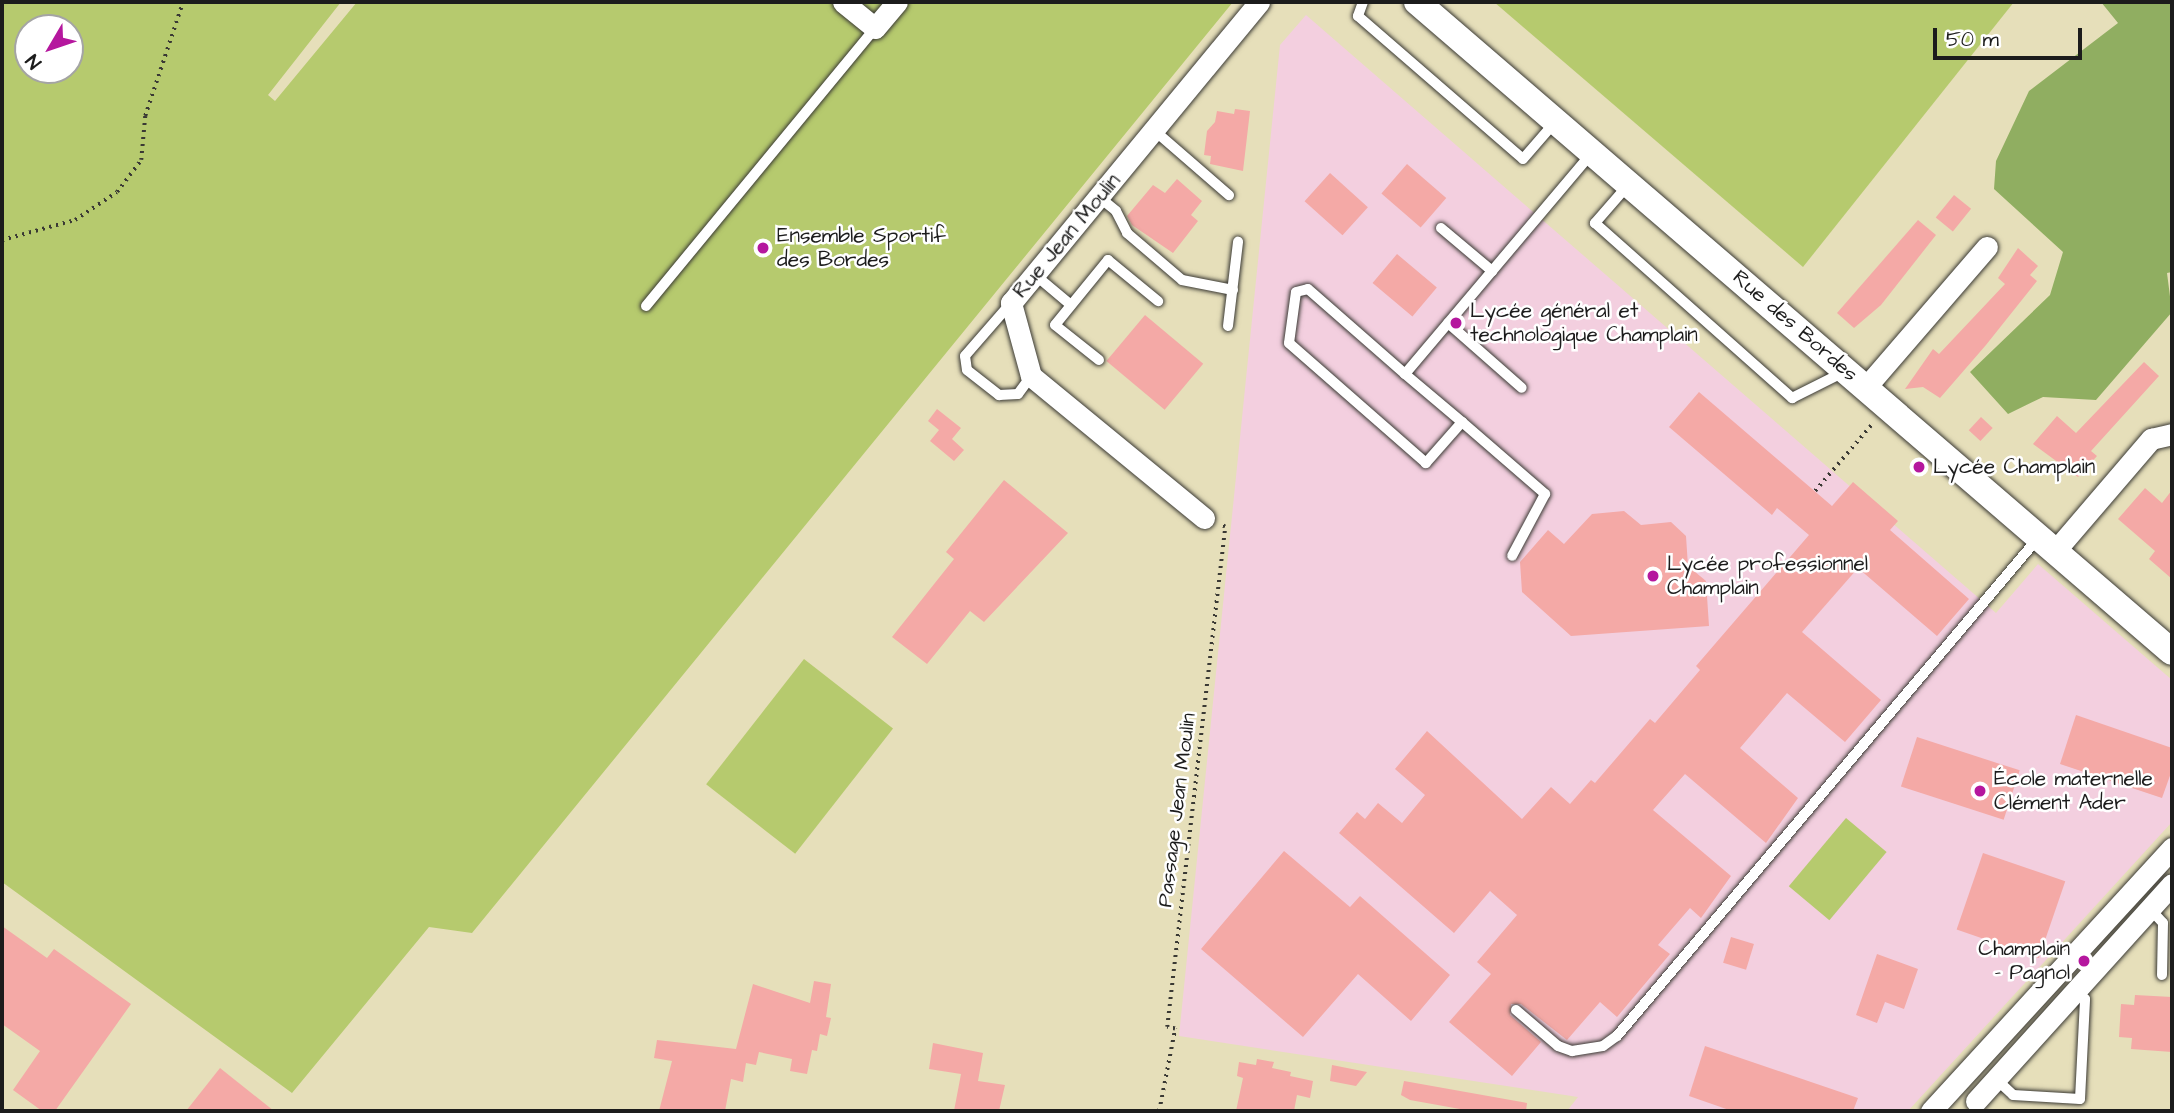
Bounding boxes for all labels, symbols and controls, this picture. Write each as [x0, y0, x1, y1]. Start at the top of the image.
north arrow [14, 14, 84, 84]
scale bar [1936, 14, 2085, 58]
text: 50 m [1946, 25, 1999, 54]
text: N [20, 48, 48, 74]
street label: Rue Jean Moulin [1008, 169, 1126, 303]
place label: Ensemble Sportif des Bordes [777, 223, 946, 273]
marker: Ensemble Sportif des Bordes [755, 240, 771, 256]
street label: Rue des Bordes [1727, 265, 1863, 387]
place label: Lycée général et technologique Champlain [1470, 298, 1698, 348]
marker: Lycée général et technologique Champlain [1448, 315, 1464, 331]
place label: Lycée Champlain [1933, 454, 2095, 480]
marker: Lycée Champlain [1911, 459, 1927, 475]
place label: Lycée professionnel Champlain [1667, 551, 1868, 601]
marker: Lycée professionnel Champlain [1645, 568, 1661, 584]
street label: Passage Jean Moulin [1153, 712, 1201, 908]
place label: École maternelle Clément Ader [1994, 766, 2153, 816]
marker: École maternelle Clément Ader [1972, 783, 1988, 799]
place label: Champlain - Pagnol [1978, 936, 2070, 986]
marker: Champlain - Pagnol [2076, 953, 2092, 969]

